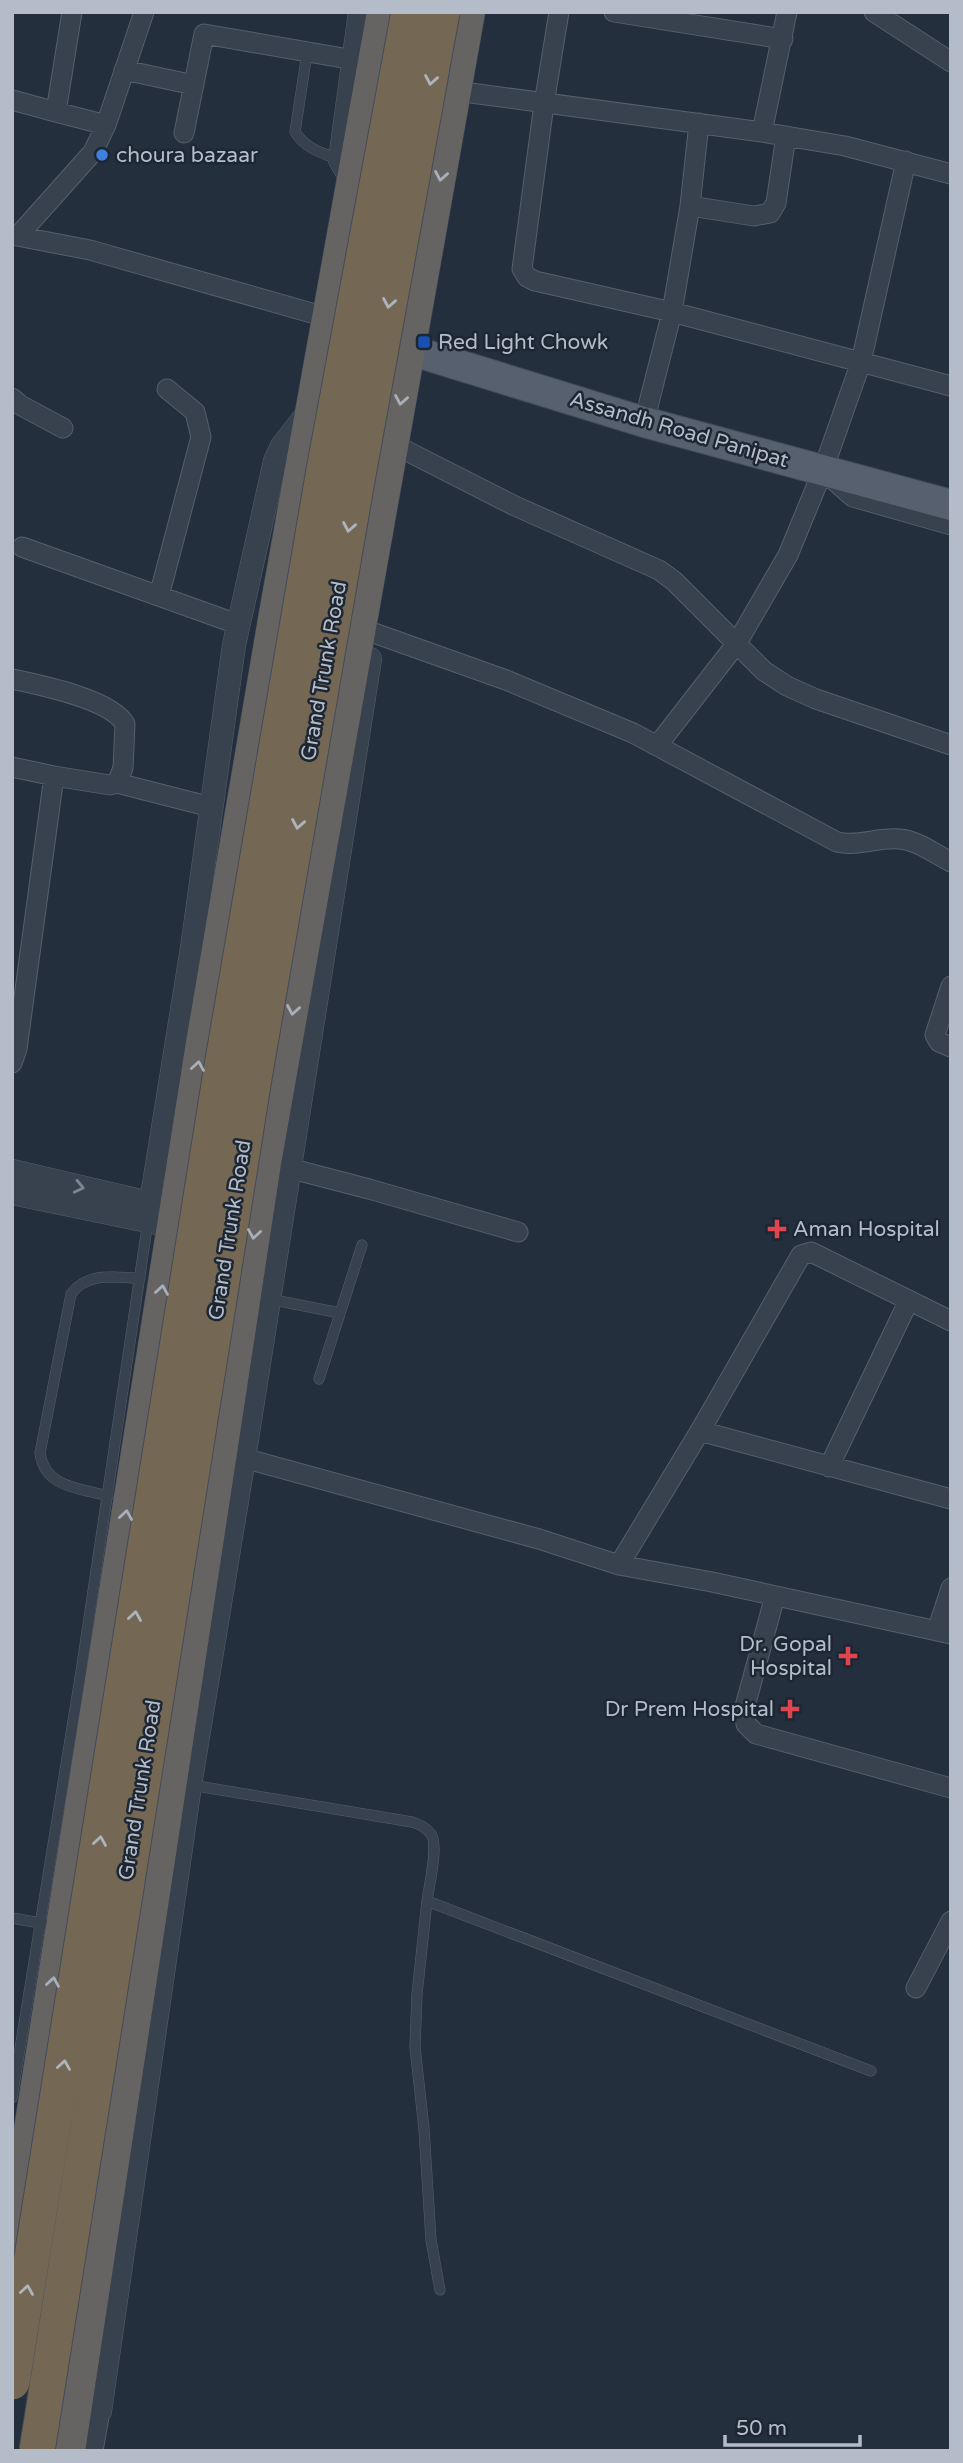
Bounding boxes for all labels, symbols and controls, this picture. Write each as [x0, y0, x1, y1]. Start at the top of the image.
one-way arrow [424, 74, 439, 86]
place label: choura bazaar [116, 143, 258, 168]
marker: choura bazaar [94, 147, 110, 163]
one-way arrow [434, 170, 449, 182]
one-way arrow [383, 297, 398, 309]
place label: Red Light Chowk [438, 330, 608, 355]
marker: Red Light Chowk [416, 334, 432, 350]
street label: Assandh Road Panipat [567, 387, 791, 473]
one-way arrow [394, 394, 409, 406]
one-way arrow [342, 521, 357, 533]
street label: Grand Trunk Road [296, 579, 352, 763]
one-way arrow [291, 818, 306, 830]
one-way arrow [286, 1004, 301, 1016]
one-way arrow [190, 1060, 205, 1072]
street label: Grand Trunk Road [203, 1138, 257, 1322]
one-way arrow [73, 1178, 85, 1193]
place label: Aman Hospital [793, 1217, 940, 1242]
marker: Aman Hospital [767, 1219, 787, 1239]
one-way arrow [247, 1228, 262, 1240]
one-way arrow [154, 1285, 169, 1296]
one-way arrow [118, 1509, 133, 1521]
one-way arrow [127, 1610, 142, 1622]
place label: Dr. Gopal Hospital [739, 1632, 832, 1681]
marker: Dr. Gopal Hospital [838, 1646, 858, 1666]
place label: Dr Prem Hospital [605, 1697, 774, 1722]
street label: Grand Trunk Road [113, 1698, 167, 1882]
marker: Dr Prem Hospital [780, 1699, 800, 1719]
one-way arrow [92, 1835, 107, 1847]
one-way arrow [45, 1976, 60, 1988]
one-way arrow [56, 2059, 71, 2071]
one-way arrow [19, 2284, 34, 2296]
scale bar [725, 2404, 860, 2448]
text: 50 m [736, 2416, 787, 2441]

